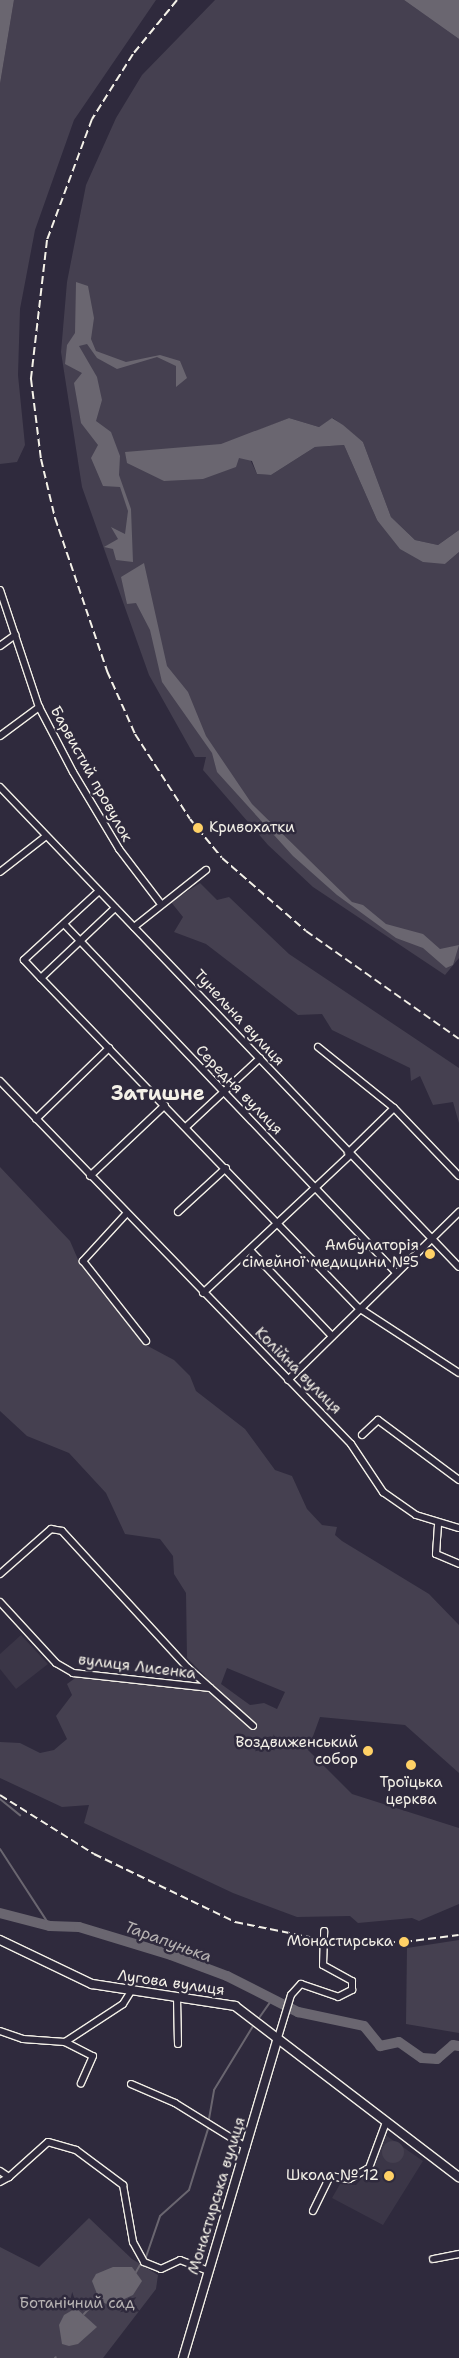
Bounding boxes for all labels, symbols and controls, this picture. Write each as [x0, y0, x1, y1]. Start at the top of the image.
street label: Барвистий провулок [46, 703, 136, 845]
place label: Кривохатки [209, 819, 295, 837]
marker: Кривохатки [191, 821, 205, 835]
street label: Тунельна вулиця [190, 966, 288, 1070]
street label: Середня вулиця [192, 1041, 286, 1139]
district label: Затишне [111, 1081, 205, 1105]
place label: Амбулаторія сімейної медицини №5 [242, 1236, 419, 1271]
marker: Амбулаторія сімейної медицини №5 [423, 1247, 437, 1261]
street label: Колійна вулиця [251, 1324, 345, 1418]
street label: вулиця Лисенка [77, 1651, 197, 1683]
place label: Воздвиженський собор [235, 1733, 358, 1768]
marker: Воздвиженський собор [362, 1745, 374, 1757]
marker: Троїцька церква [405, 1759, 417, 1771]
place label: Троїцька церква [379, 1773, 443, 1808]
water label: Тарапунька [122, 1917, 214, 1967]
place label: Монастирська [287, 1933, 393, 1951]
marker: Монастирська [397, 1935, 411, 1949]
street label: Лугова вулиця [116, 1967, 226, 1999]
street label: Монастирська вулиця [184, 2115, 250, 2277]
place label: Школа № 12 [286, 2167, 379, 2185]
marker: Школа № 12 [383, 2170, 395, 2182]
park label: Ботанічний сад [19, 2295, 135, 2313]

